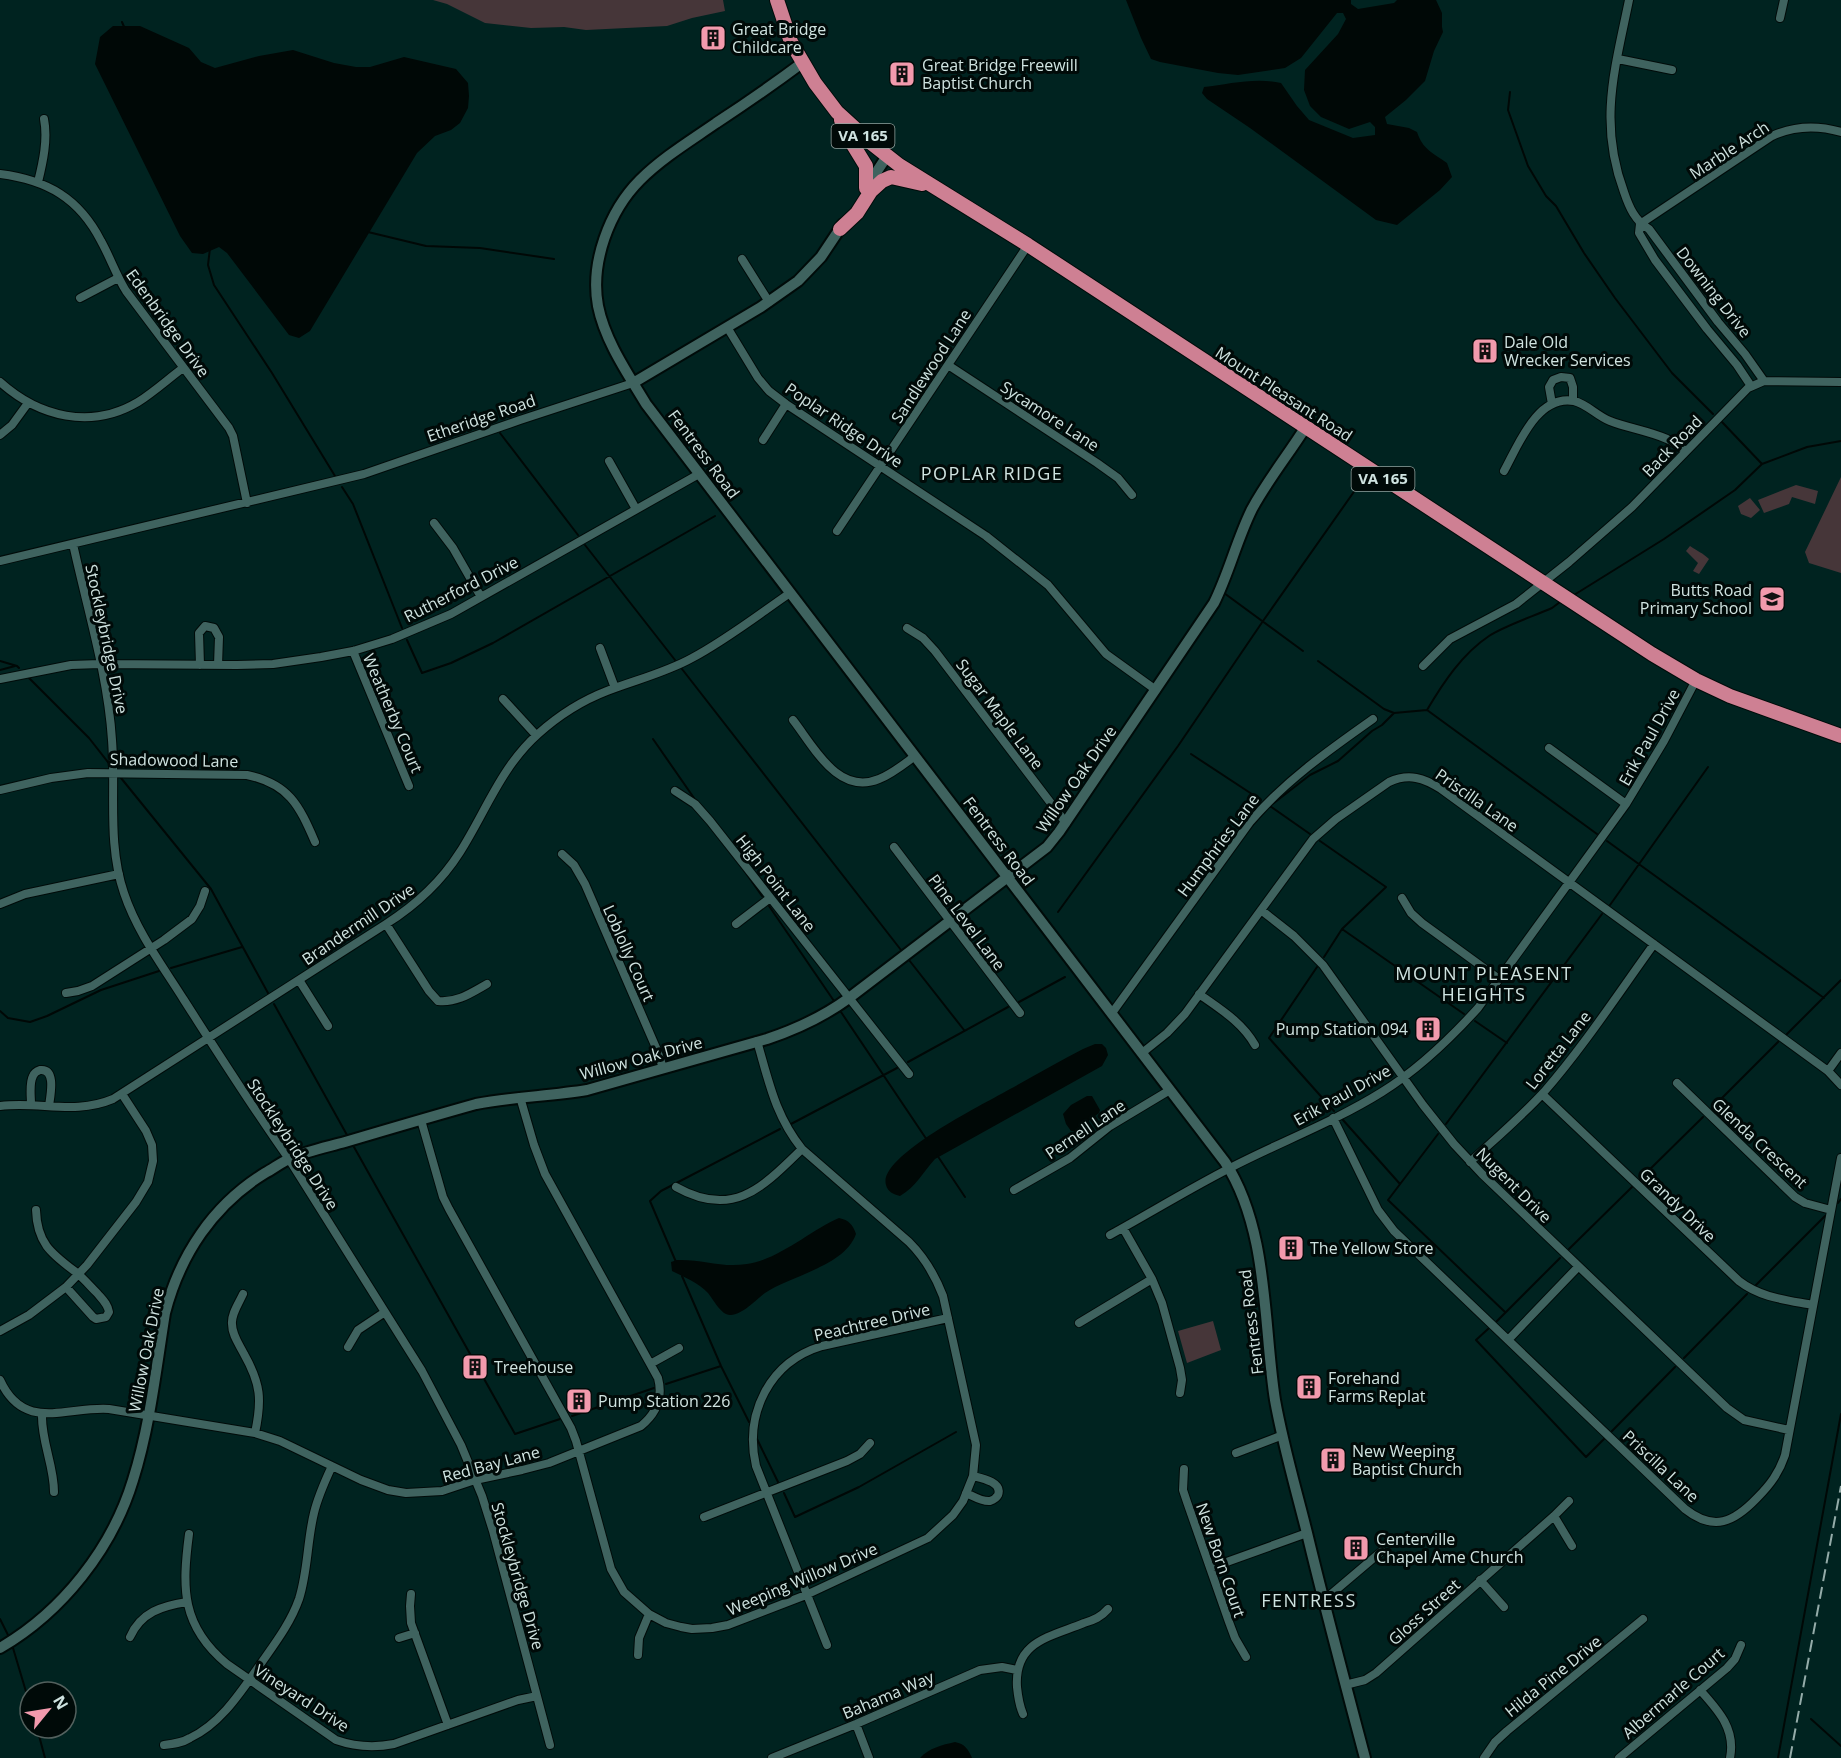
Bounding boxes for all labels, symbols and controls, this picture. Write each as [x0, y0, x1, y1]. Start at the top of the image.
place label: Great Bridge Childcare [732, 18, 826, 58]
building icon: Great Bridge Childcare [698, 23, 728, 53]
place label: Great Bridge Freewill Baptist Church [922, 54, 1078, 94]
building icon: Great Bridge Freewill Baptist Church [887, 59, 917, 89]
street label: Marble Arch [1685, 116, 1773, 184]
road number: VA 165 [832, 124, 894, 148]
street label: Downing Drive [1672, 242, 1756, 342]
street label: Edenbridge Drive [121, 265, 215, 382]
street label: Sandlewood Lane [886, 305, 976, 427]
place label: Dale Old Wrecker Services [1504, 331, 1631, 371]
building icon: Dale Old Wrecker Services [1470, 336, 1500, 366]
street label: Mount Pleasant Road [1211, 341, 1357, 447]
street label: Sycamore Lane [996, 376, 1104, 456]
street label: Poplar Ridge Drive [781, 377, 907, 473]
street label: Etheridge Road [424, 389, 538, 447]
street label: Fentress Road [663, 405, 745, 503]
street label: Back Road [1637, 410, 1707, 482]
district label: POPLAR RIDGE [921, 461, 1063, 485]
road number: VA 165 [1352, 467, 1414, 491]
street label: Rutherford Drive [400, 551, 522, 627]
street label: Stockleybridge Drive [80, 562, 134, 716]
place label: Butts Road Primary School [1640, 579, 1752, 619]
school or university icon: Butts Road Primary School [1757, 584, 1787, 614]
street label: Weatherby Court [358, 650, 428, 776]
street label: Sugar Maple Lane [951, 654, 1049, 774]
street label: Erik Paul Drive [1613, 685, 1685, 789]
street label: Willow Oak Drive [1031, 721, 1121, 837]
street label: Shadowood Lane [110, 748, 238, 772]
street label: Priscilla Lane [1431, 763, 1523, 837]
street label: Humphries Lane [1172, 789, 1264, 901]
street label: Fentress Road [958, 792, 1040, 890]
street label: High Point Lane [731, 830, 821, 936]
street label: Pine Level Lane [924, 869, 1010, 975]
street label: Brandermill Drive [297, 878, 419, 970]
street label: Loblolly Court [598, 901, 660, 1005]
district label: MOUNT PLEASENT HEIGHTS [1395, 961, 1573, 1006]
street label: Loretta Lane [1520, 1006, 1596, 1094]
building icon: Pump Station 094 [1413, 1014, 1443, 1044]
place label: Pump Station 094 [1276, 1018, 1408, 1040]
street label: Willow Oak Drive [577, 1031, 705, 1085]
street label: Erik Paul Drive [1290, 1059, 1394, 1131]
street label: Stockleybridge Drive [242, 1074, 344, 1214]
street label: Glenda Crescent [1708, 1093, 1813, 1193]
street label: Pernell Lane [1041, 1094, 1129, 1164]
street label: Nugent Drive [1471, 1142, 1557, 1228]
street label: Grandy Drive [1635, 1163, 1721, 1247]
building icon: The Yellow Store [1276, 1233, 1306, 1263]
place label: The Yellow Store [1310, 1237, 1434, 1259]
street label: Fentress Road [1234, 1268, 1268, 1376]
street label: Willow Oak Drive [123, 1286, 169, 1414]
street label: Peachtree Drive [812, 1298, 932, 1346]
building icon: Treehouse [460, 1352, 490, 1382]
place label: Treehouse [494, 1356, 573, 1378]
place label: Forehand Farms Replat [1328, 1367, 1426, 1407]
building icon: Forehand Farms Replat [1294, 1372, 1324, 1402]
building icon: Pump Station 226 [564, 1386, 594, 1416]
place label: Pump Station 226 [598, 1390, 730, 1412]
street label: Priscilla Lane [1618, 1425, 1704, 1507]
street label: Red Bay Lane [440, 1440, 542, 1488]
place label: New Weeping Baptist Church [1352, 1440, 1462, 1480]
building icon: New Weeping Baptist Church [1318, 1445, 1348, 1475]
street label: Stockleybridge Drive [486, 1500, 550, 1652]
street label: New Born Court [1191, 1500, 1251, 1621]
place label: Centerville Chapel Ame Church [1376, 1528, 1524, 1568]
building icon: Centerville Chapel Ame Church [1341, 1533, 1371, 1563]
street label: Weeping Willow Drive [723, 1537, 881, 1621]
street label: Gloss Street [1383, 1574, 1465, 1650]
district label: FENTRESS [1261, 1588, 1357, 1612]
street label: Hilda Pine Drive [1500, 1630, 1606, 1722]
street label: Albermarle Court [1617, 1642, 1729, 1744]
street label: Vineyard Drive [250, 1659, 354, 1737]
street label: Bahama Way [839, 1665, 938, 1724]
north arrow [18, 1680, 78, 1740]
text: N [48, 1691, 74, 1714]

